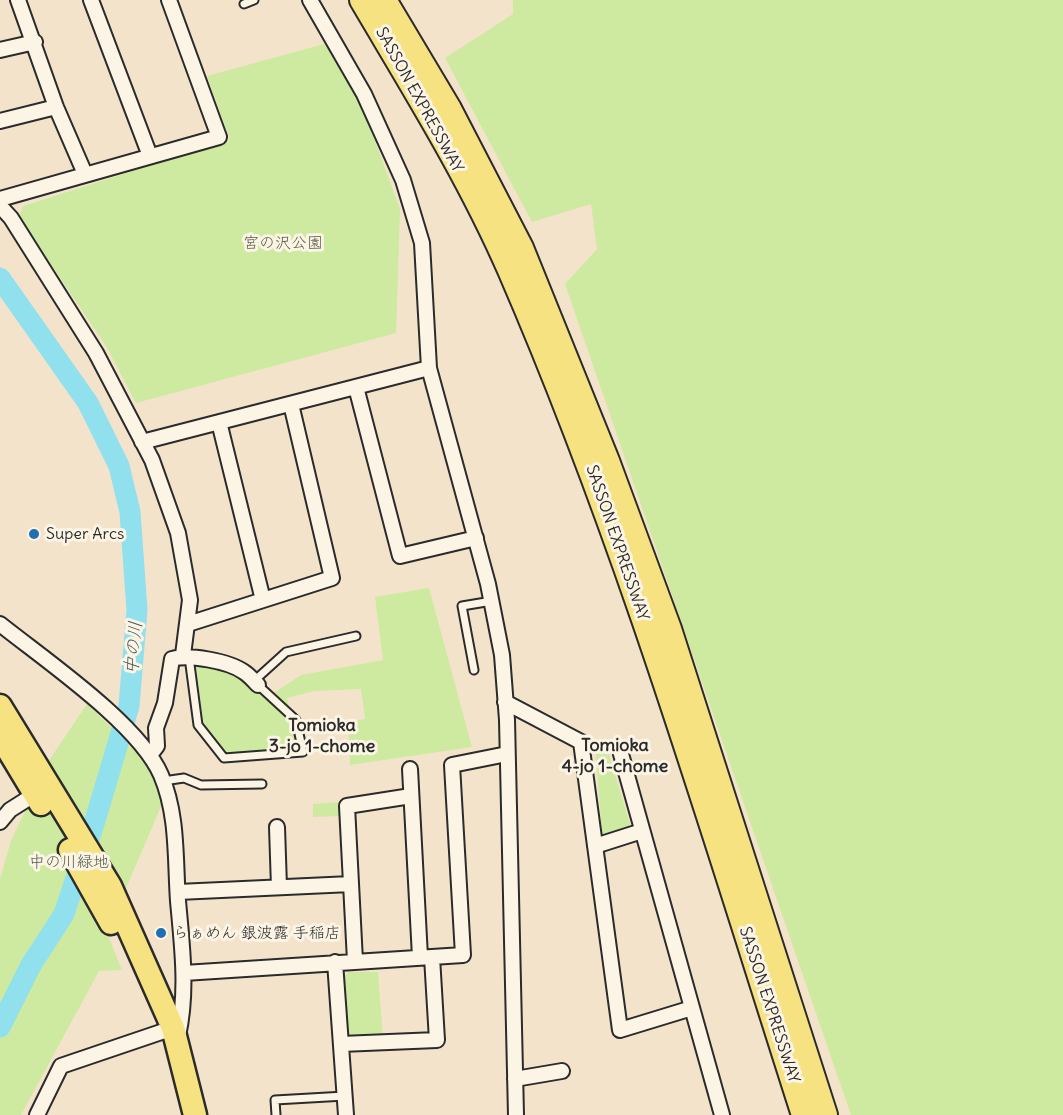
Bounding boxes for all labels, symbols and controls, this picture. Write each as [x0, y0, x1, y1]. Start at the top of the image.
street label: SASSON EXPRESSWAY [371, 24, 467, 176]
park label: 宮の沢公園 [243, 233, 323, 253]
street label: SASSON EXPRESSWAY [581, 463, 653, 623]
place label: Super Arcs [46, 524, 124, 544]
marker: Super Arcs [27, 527, 41, 541]
water label: 中の川 [121, 620, 147, 676]
district label: Tomioka 3-jo 1-chome [269, 715, 375, 758]
district label: Tomioka 4-jo 1-chome [562, 735, 668, 777]
park label: 中の川緑地 [29, 852, 109, 872]
place label: らぁめん 銀波露 手稲店 [173, 923, 341, 943]
street label: SASSON EXPRESSWAY [735, 924, 803, 1086]
marker: らぁめん 銀波露 手稲店 [154, 926, 168, 940]

